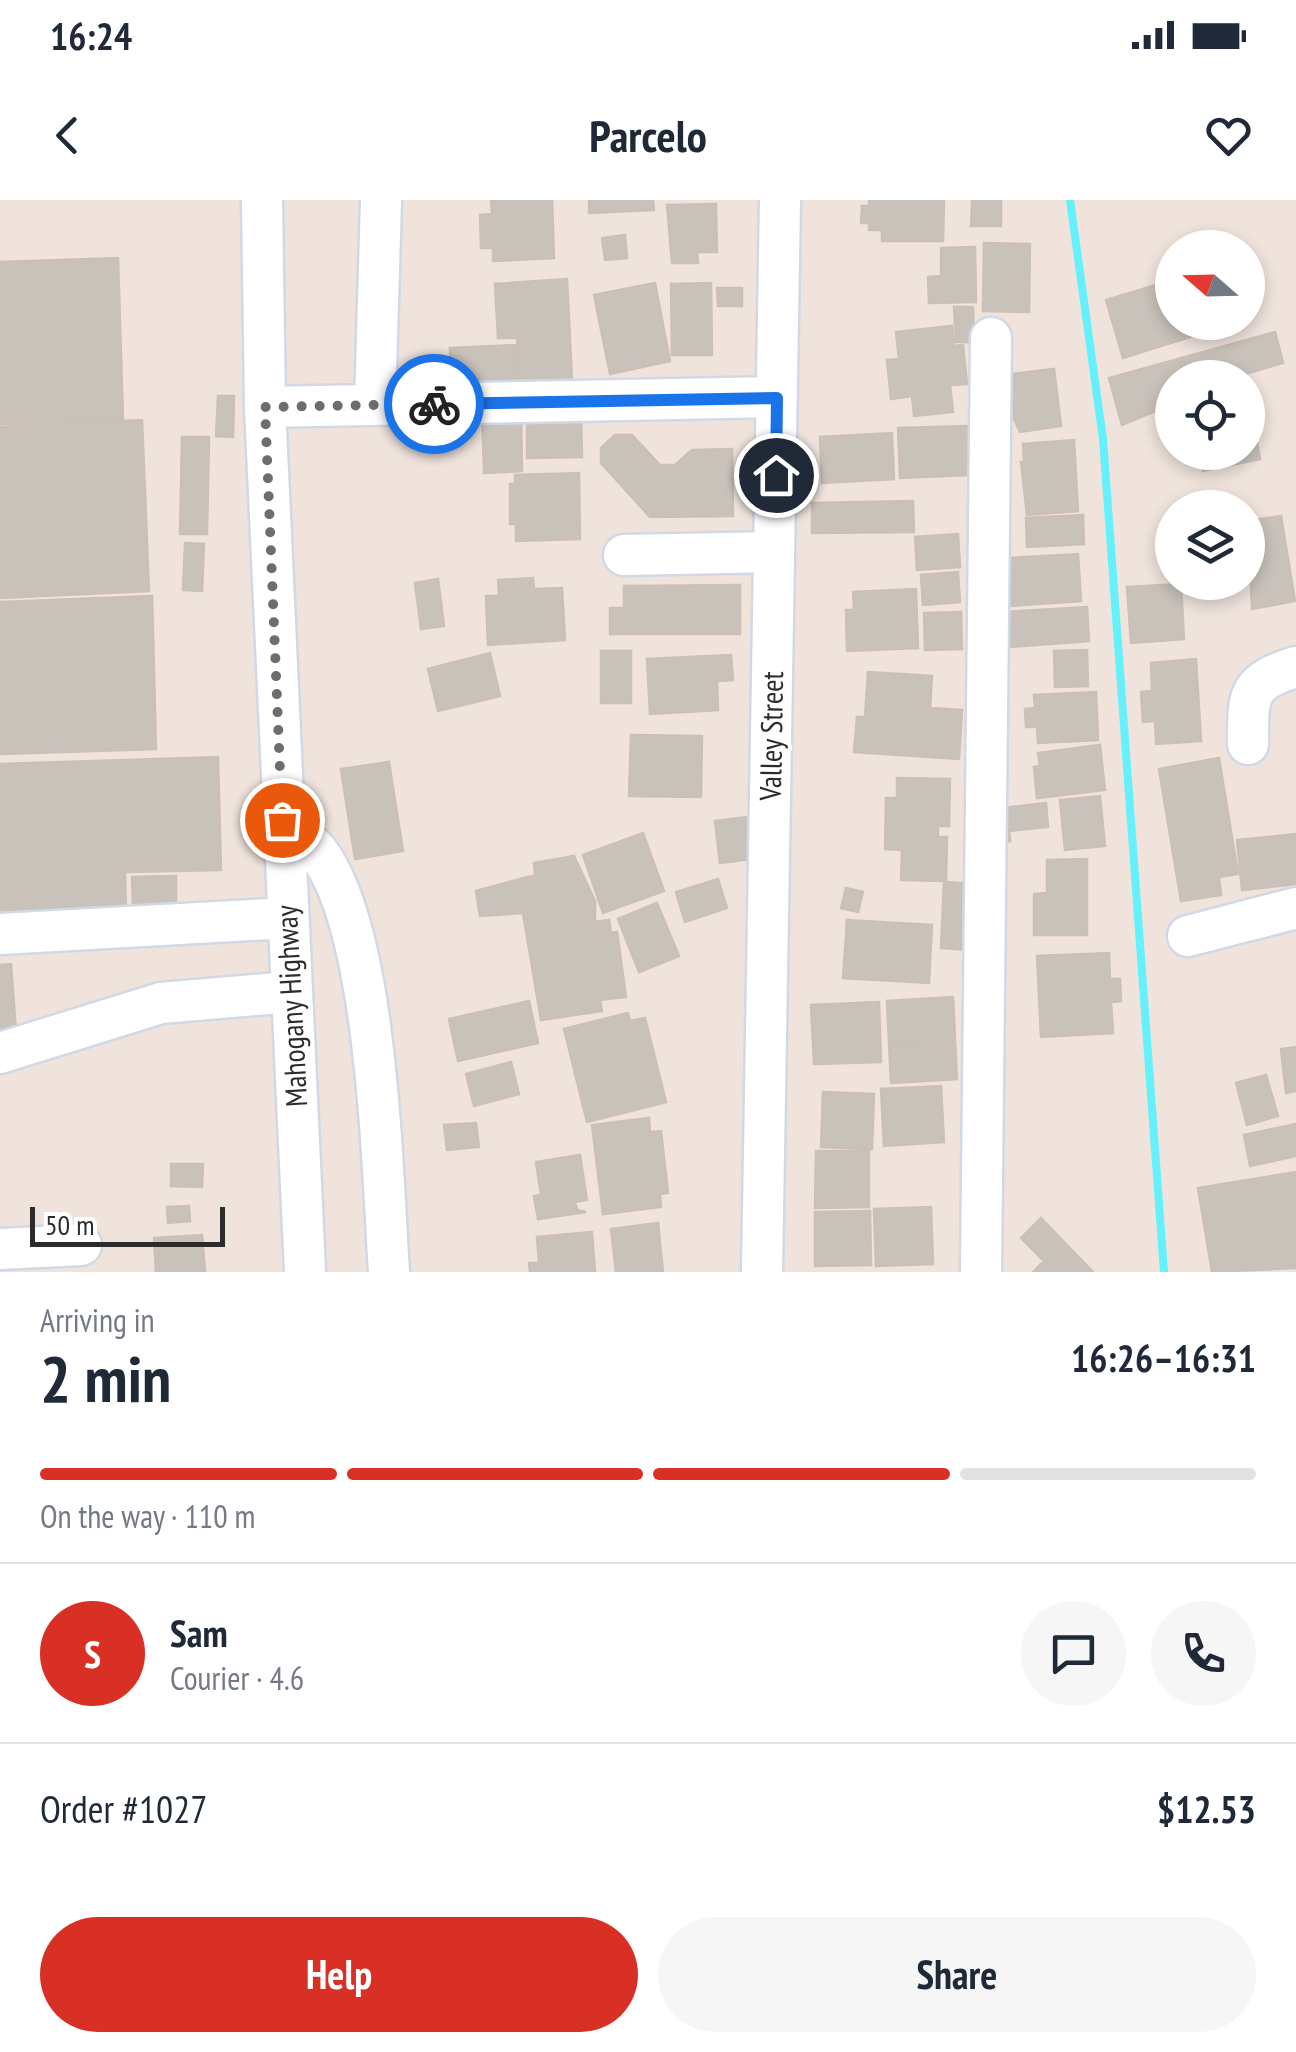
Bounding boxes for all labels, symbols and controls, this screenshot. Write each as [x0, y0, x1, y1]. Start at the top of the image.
text: 16:24 [50, 11, 132, 60]
text: Parcelo [589, 106, 707, 164]
icon: back [40, 108, 95, 163]
icon: heart [1201, 108, 1256, 163]
north arrow [1155, 230, 1265, 340]
map controls [1155, 230, 1265, 600]
courier [384, 354, 484, 454]
button: locate [1155, 360, 1265, 470]
icon: bike [407, 377, 462, 432]
pin [734, 433, 819, 518]
icon: home [749, 448, 804, 503]
button: layers [1155, 490, 1265, 600]
street label: Valley Street [750, 670, 791, 802]
pin [240, 778, 325, 863]
icon: bag [255, 793, 310, 848]
street label: Mahogany Highway [266, 904, 315, 1108]
scale bar [30, 1202, 225, 1246]
text: 50 m [45, 1206, 94, 1243]
text: Arriving in [40, 1299, 155, 1341]
text: 16:26–16:31 [1071, 1333, 1256, 1382]
text: 2 min [40, 1336, 171, 1420]
text: On the way · 110 m [40, 1495, 255, 1537]
button: chat [1021, 1601, 1126, 1706]
button: phone [1151, 1601, 1256, 1706]
text: Sam [170, 1608, 228, 1657]
text: S [84, 1629, 101, 1678]
text: Courier · 4.6 [170, 1657, 304, 1699]
text: Order #1027 [40, 1784, 207, 1833]
text: $12.53 [1157, 1784, 1256, 1833]
button: Help [40, 1917, 638, 2032]
button: Share [658, 1917, 1256, 2032]

